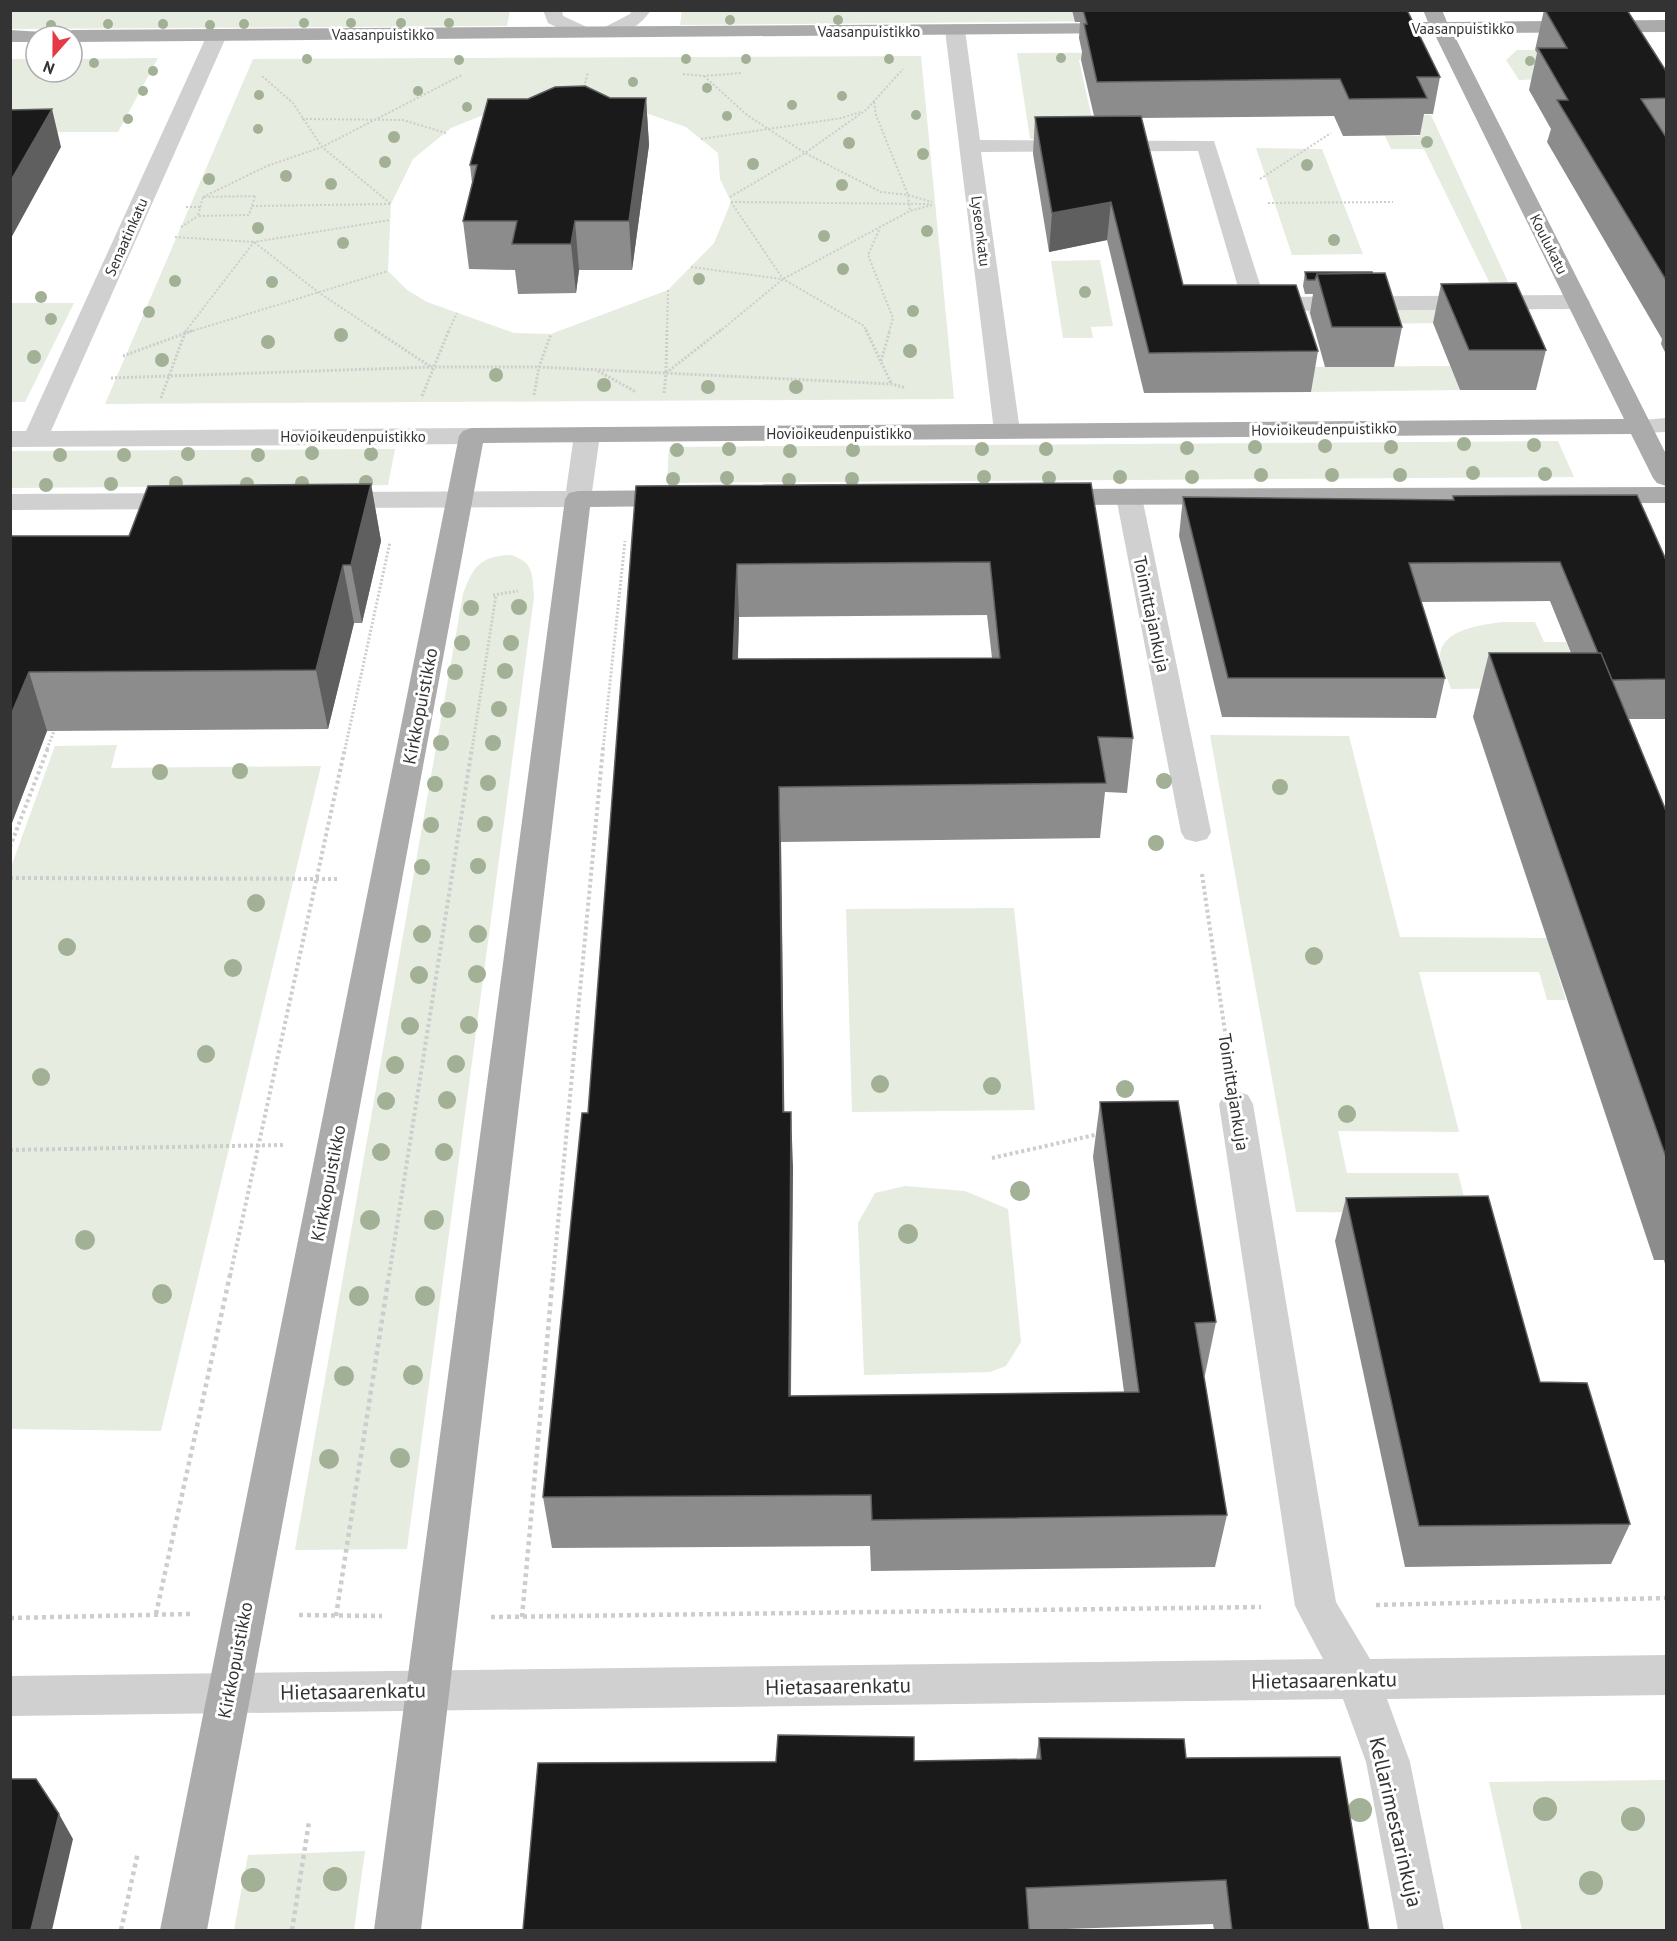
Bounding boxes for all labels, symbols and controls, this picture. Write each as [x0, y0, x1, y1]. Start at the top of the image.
street label: Vaasanpuistikko [1411, 19, 1514, 38]
street label: Vaasanpuistikko [817, 22, 920, 41]
north arrow [24, 24, 84, 84]
street label: Vaasanpuistikko [331, 25, 434, 44]
text: N [40, 57, 57, 79]
street label: Senaatinkatu [100, 195, 152, 279]
street label: Lyseonkatu [967, 195, 995, 267]
street label: Koulukatu [1526, 211, 1572, 277]
street label: Hovioikeudenpuistikko [1251, 418, 1397, 440]
street label: Hovioikeudenpuistikko [766, 424, 912, 443]
street label: Hovioikeudenpuistikko [280, 427, 426, 446]
street label: Toimittajankuja [1128, 554, 1176, 674]
street label: Kirkkopuistikko [397, 646, 443, 766]
street label: Toimittajankuja [1213, 1032, 1255, 1152]
street label: Kirkkopuistikko [305, 1123, 351, 1243]
street label: Kirkkopuistikko [212, 1600, 258, 1720]
street label: Hietasaarenkatu [1251, 1665, 1397, 1695]
street label: Hietasaarenkatu [765, 1671, 911, 1701]
street label: Hietasaarenkatu [280, 1676, 426, 1706]
street label: Kellarimestarinkuja [1363, 1734, 1429, 1910]

